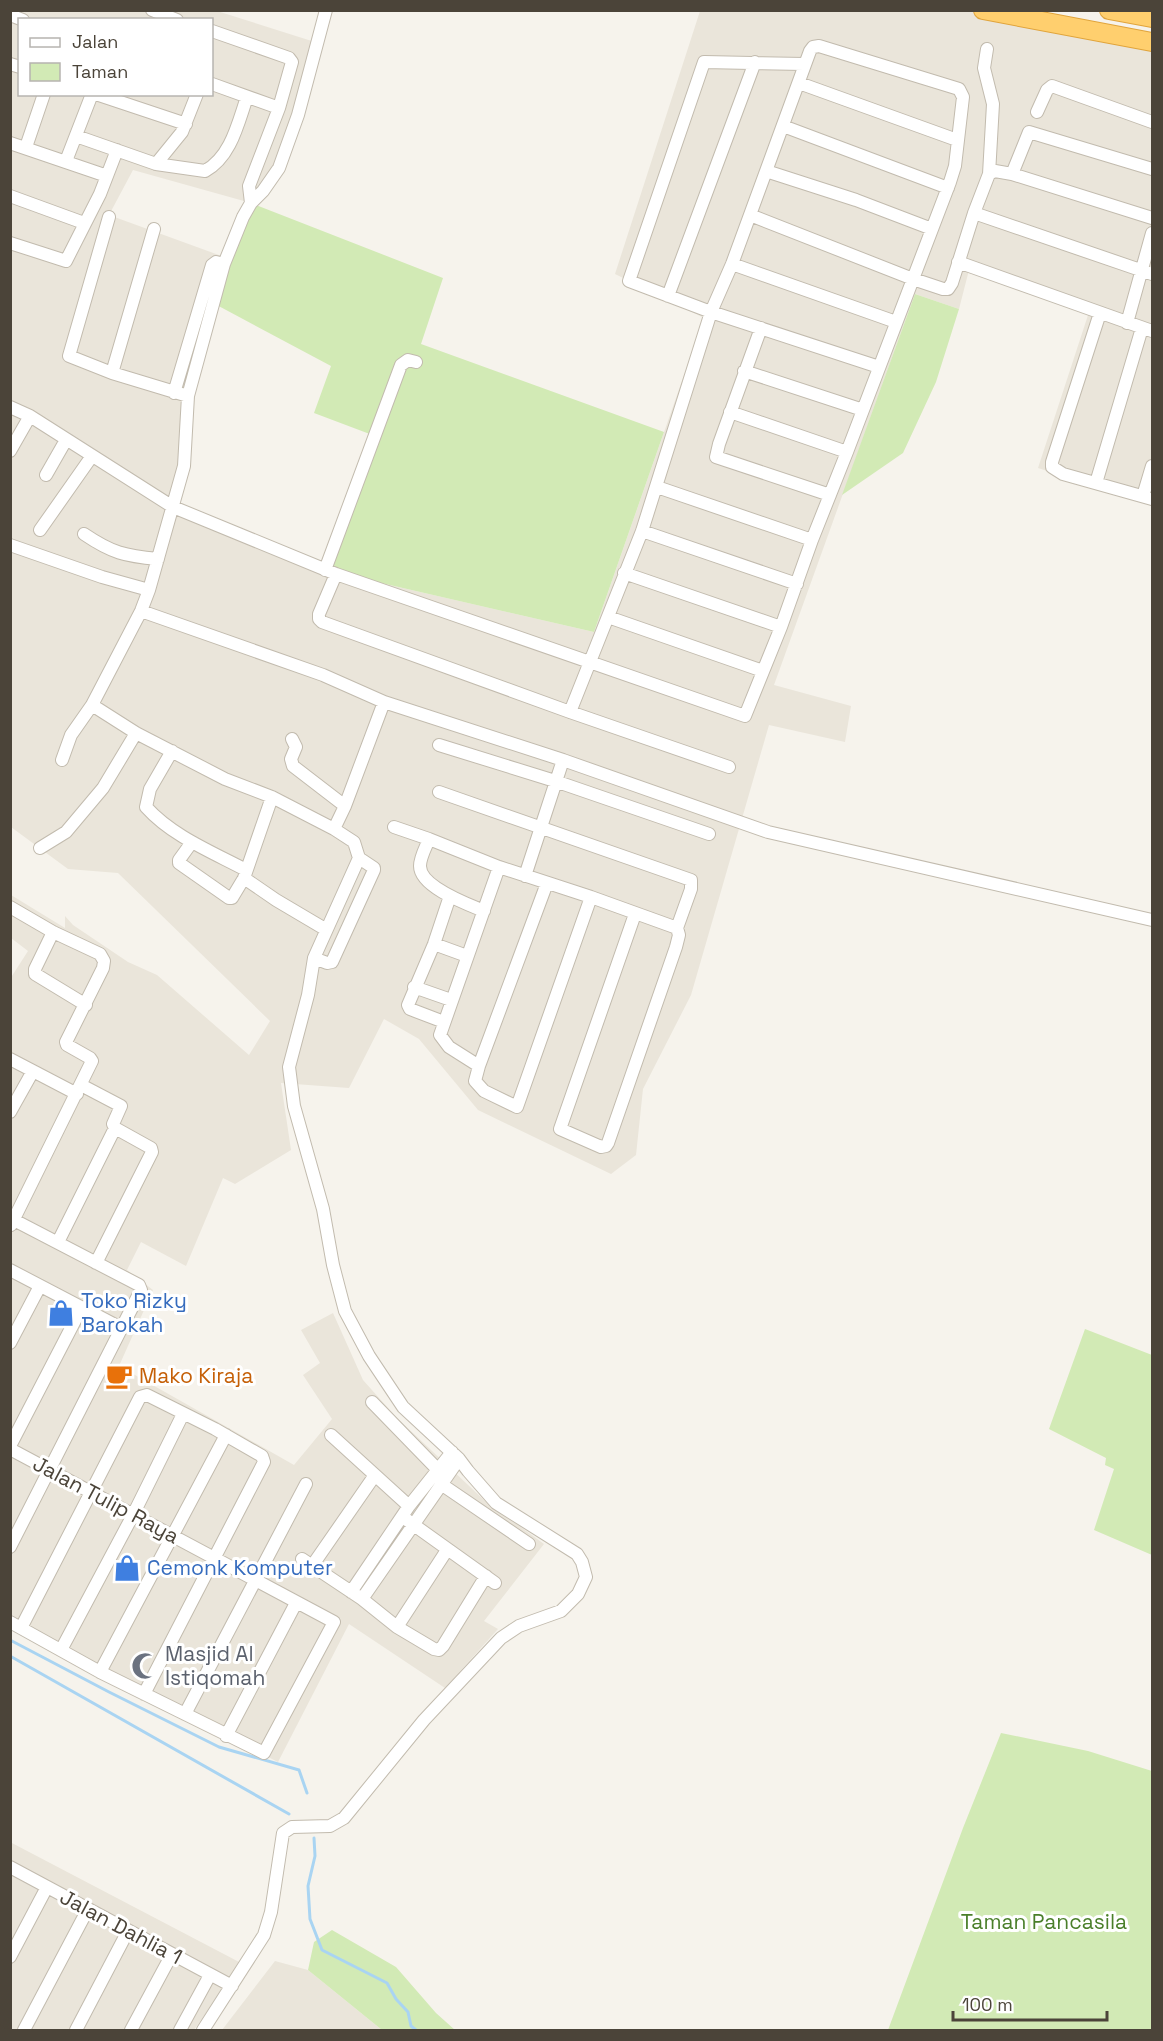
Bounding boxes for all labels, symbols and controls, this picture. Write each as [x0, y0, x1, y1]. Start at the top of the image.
legend [18, 18, 213, 96]
text: Jalan [72, 30, 118, 53]
text: Taman [72, 60, 128, 83]
place label: Toko Rizky Barokah [81, 1287, 187, 1338]
shop icon: Toko Rizky Barokah [46, 1298, 76, 1328]
cafe icon: Mako Kiraja [104, 1361, 134, 1391]
place label: Mako Kiraja [139, 1362, 253, 1389]
street label: Jalan Tulip Raya [28, 1450, 184, 1549]
shop icon: Cemonk Komputer [112, 1553, 142, 1583]
place label: Cemonk Komputer [147, 1554, 333, 1581]
place label: Masjid Al Istiqomah [165, 1640, 265, 1691]
mosque icon: Masjid Al Istiqomah [130, 1651, 160, 1681]
street label: Jalan Dahlia 1 [55, 1883, 187, 1970]
park label: Taman Pancasila [961, 1908, 1127, 1935]
scale bar [953, 1984, 1108, 2022]
text: 100 m [962, 1993, 1013, 2016]

